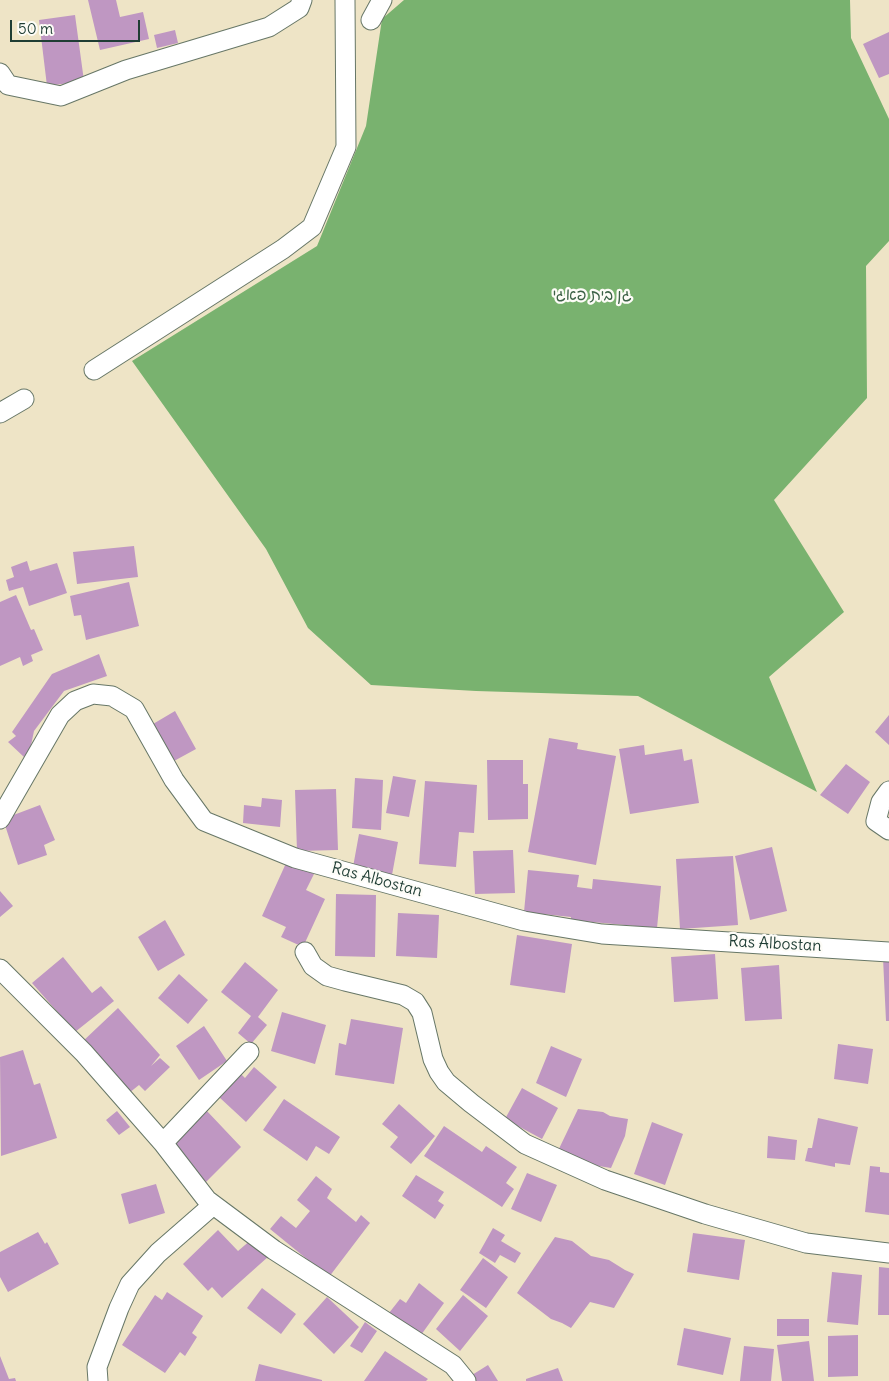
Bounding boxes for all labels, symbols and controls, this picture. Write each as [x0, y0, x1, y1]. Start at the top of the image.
scale bar [12, 10, 142, 42]
text: 50 m [18, 19, 53, 38]
park label: גן בית פאגי [553, 285, 631, 305]
street label: Ras Albostan [330, 859, 424, 901]
street label: Ras Albostan [728, 932, 822, 956]

